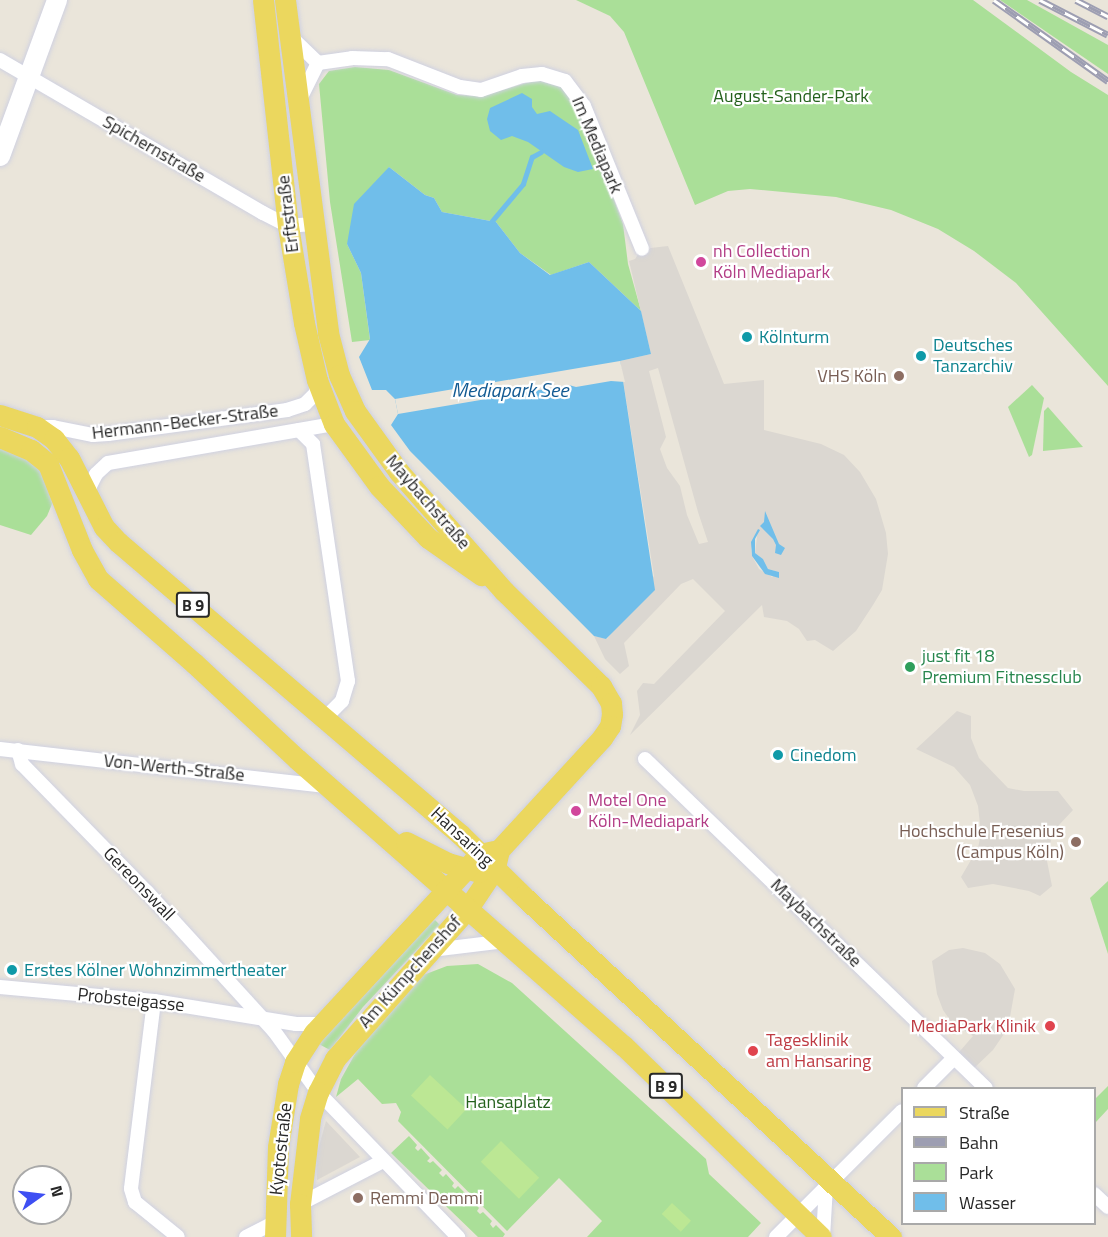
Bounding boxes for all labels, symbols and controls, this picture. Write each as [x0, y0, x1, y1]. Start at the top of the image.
park label: August-Sander-Park [713, 85, 869, 107]
street label: Im Mediapark [567, 93, 627, 197]
street label: Spichernstraße [99, 111, 209, 187]
street label: Erftstraße [273, 174, 303, 254]
place label: nh Collection Köln Mediapark [713, 241, 830, 284]
marker: nh Collection Köln Mediapark [694, 255, 708, 269]
place label: Kölnturm [759, 326, 829, 348]
marker: Kölnturm [740, 330, 754, 344]
place label: Deutsches Tanzarchiv [933, 335, 1013, 378]
marker: Deutsches Tanzarchiv [914, 349, 928, 363]
place label: VHS Köln [817, 365, 887, 387]
marker: VHS Köln [892, 369, 906, 383]
water label: Mediapark See [452, 377, 568, 401]
street label: Hermann-Becker-Straße [91, 400, 279, 444]
street label: Maybachstraße [381, 450, 475, 554]
road number: B 9 [175, 592, 211, 618]
place label: just fit 18 Premium Fitnessclub [922, 646, 1082, 688]
marker: just fit 18 Premium Fitnessclub [903, 660, 917, 674]
place label: Cinedom [790, 744, 857, 766]
marker: Cinedom [771, 748, 785, 762]
street label: Von-Werth-Straße [103, 750, 245, 786]
place label: Motel One Köln-Mediapark [588, 790, 709, 832]
street label: Hansaring [426, 803, 498, 871]
marker: Motel One Köln-Mediapark [569, 804, 583, 818]
place label: Hochschule Fresenius (Campus Köln) [899, 821, 1064, 864]
marker: Hochschule Fresenius (Campus Köln) [1069, 835, 1083, 849]
street label: Gereonswall [99, 843, 179, 925]
street label: Maybachstraße [766, 874, 866, 972]
street label: Am Kümpchenshof [354, 911, 466, 1033]
place label: Erstes Kölner Wohnzimmertheater [24, 959, 287, 981]
marker: Erstes Kölner Wohnzimmertheater [5, 963, 19, 977]
street label: Probsteigasse [76, 984, 186, 1016]
place label: MediaPark Klinik [910, 1015, 1036, 1037]
marker: MediaPark Klinik [1041, 1017, 1059, 1035]
place label: Tagesklinik am Hansaring [766, 1030, 871, 1072]
marker: Tagesklinik am Hansaring [744, 1042, 762, 1060]
road number: B 9 [648, 1073, 684, 1099]
legend [901, 1087, 1096, 1225]
park label: Hansaplatz [465, 1091, 551, 1113]
text: Straße [959, 1099, 1010, 1126]
street label: Kyotostraße [265, 1102, 297, 1196]
text: Bahn [959, 1129, 998, 1156]
text: Park [959, 1159, 993, 1186]
north arrow [12, 1165, 72, 1225]
text: N [45, 1183, 71, 1199]
place label: Remmi Demmi [370, 1187, 483, 1209]
text: Wasser [959, 1189, 1016, 1216]
marker: Remmi Demmi [351, 1191, 365, 1205]

